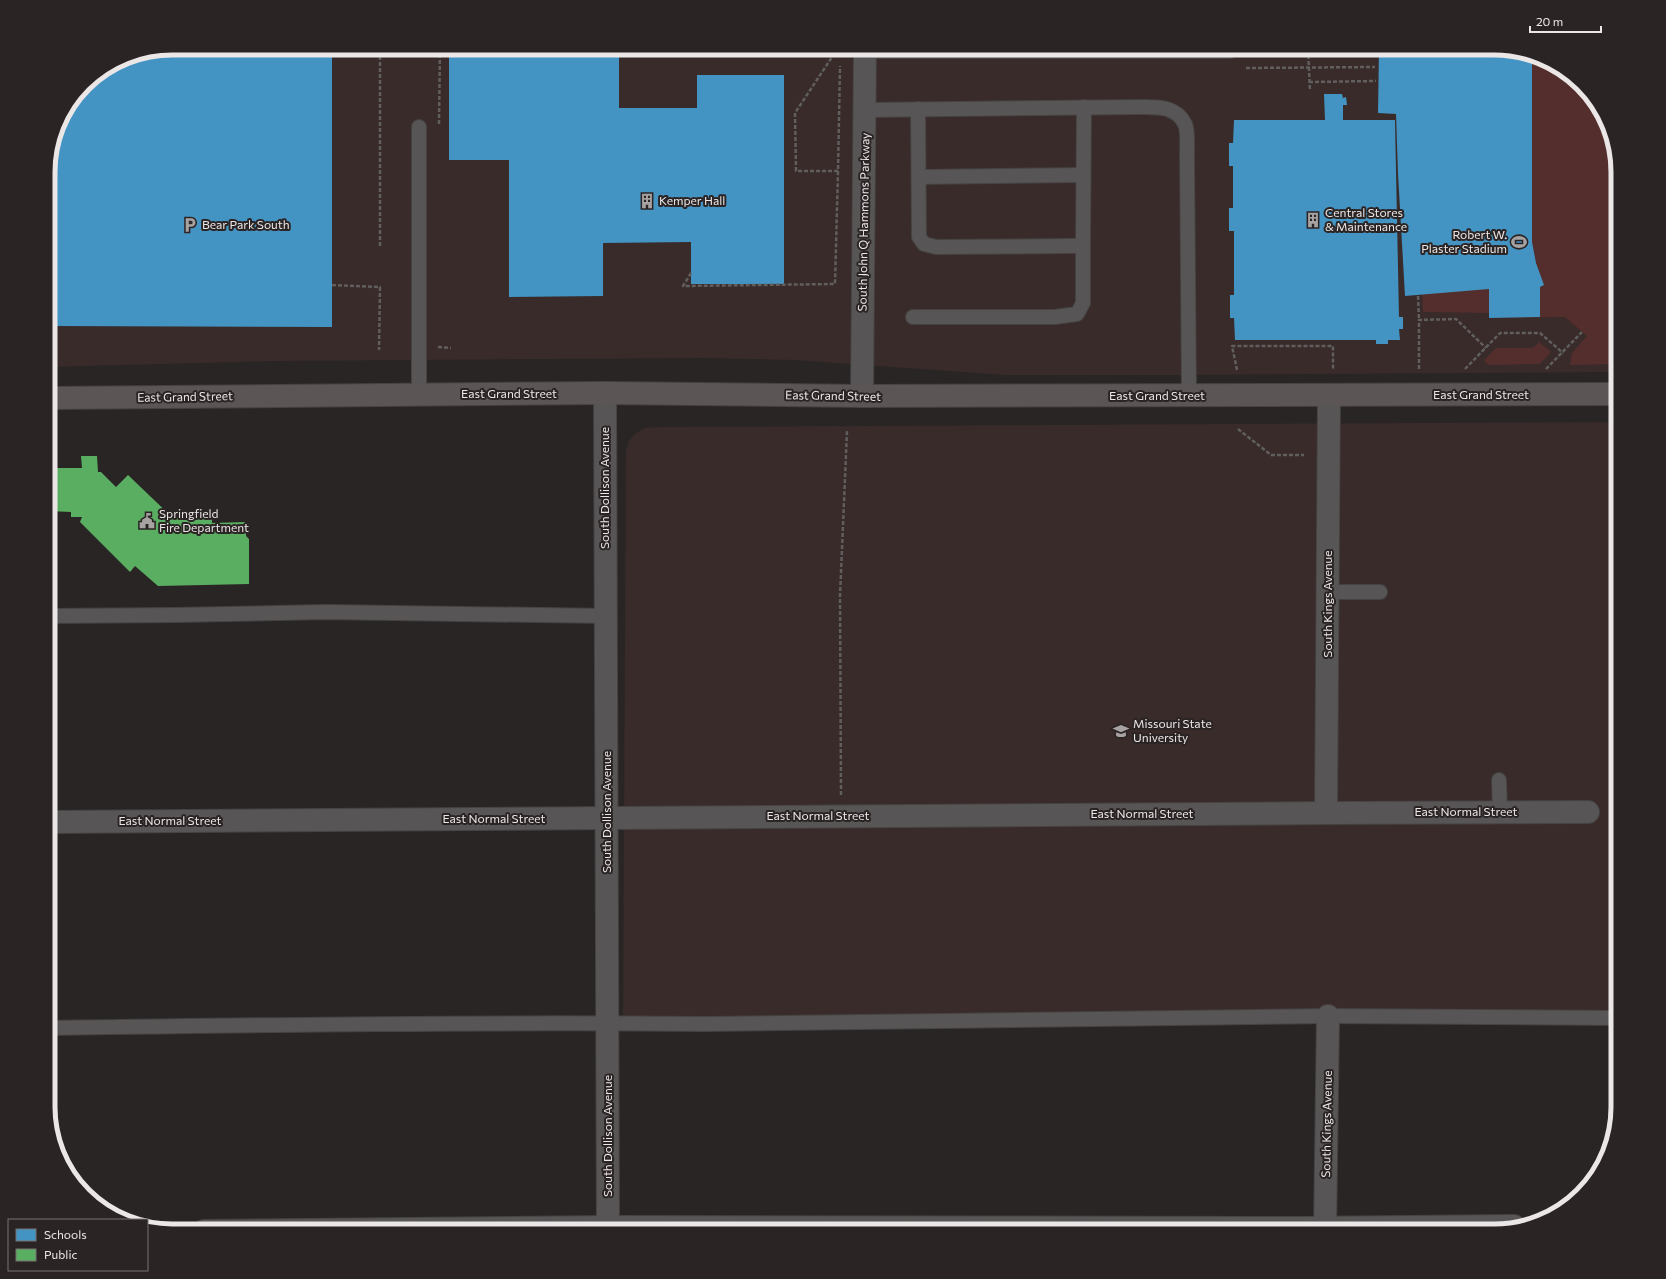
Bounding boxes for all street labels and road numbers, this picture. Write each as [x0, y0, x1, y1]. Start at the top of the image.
street label: South John Q Hammons Parkway [854, 132, 873, 311]
street label: East Grand Street [461, 386, 557, 400]
street label: East Grand Street [785, 387, 881, 403]
street label: East Grand Street [1433, 387, 1529, 401]
street label: East Grand Street [137, 388, 233, 404]
street label: East Grand Street [1109, 388, 1205, 402]
street label: South Dollison Avenue [597, 427, 611, 549]
street label: South Kings Avenue [1320, 550, 1334, 658]
street label: South Dollison Avenue [599, 751, 613, 873]
street label: East Normal Street [1414, 804, 1518, 818]
street label: East Normal Street [1090, 806, 1194, 820]
street label: East Normal Street [766, 808, 870, 822]
street label: East Normal Street [442, 811, 546, 825]
street label: East Normal Street [118, 813, 222, 827]
street label: South Kings Avenue [1318, 1070, 1334, 1178]
street label: South Dollison Avenue [600, 1075, 614, 1197]

